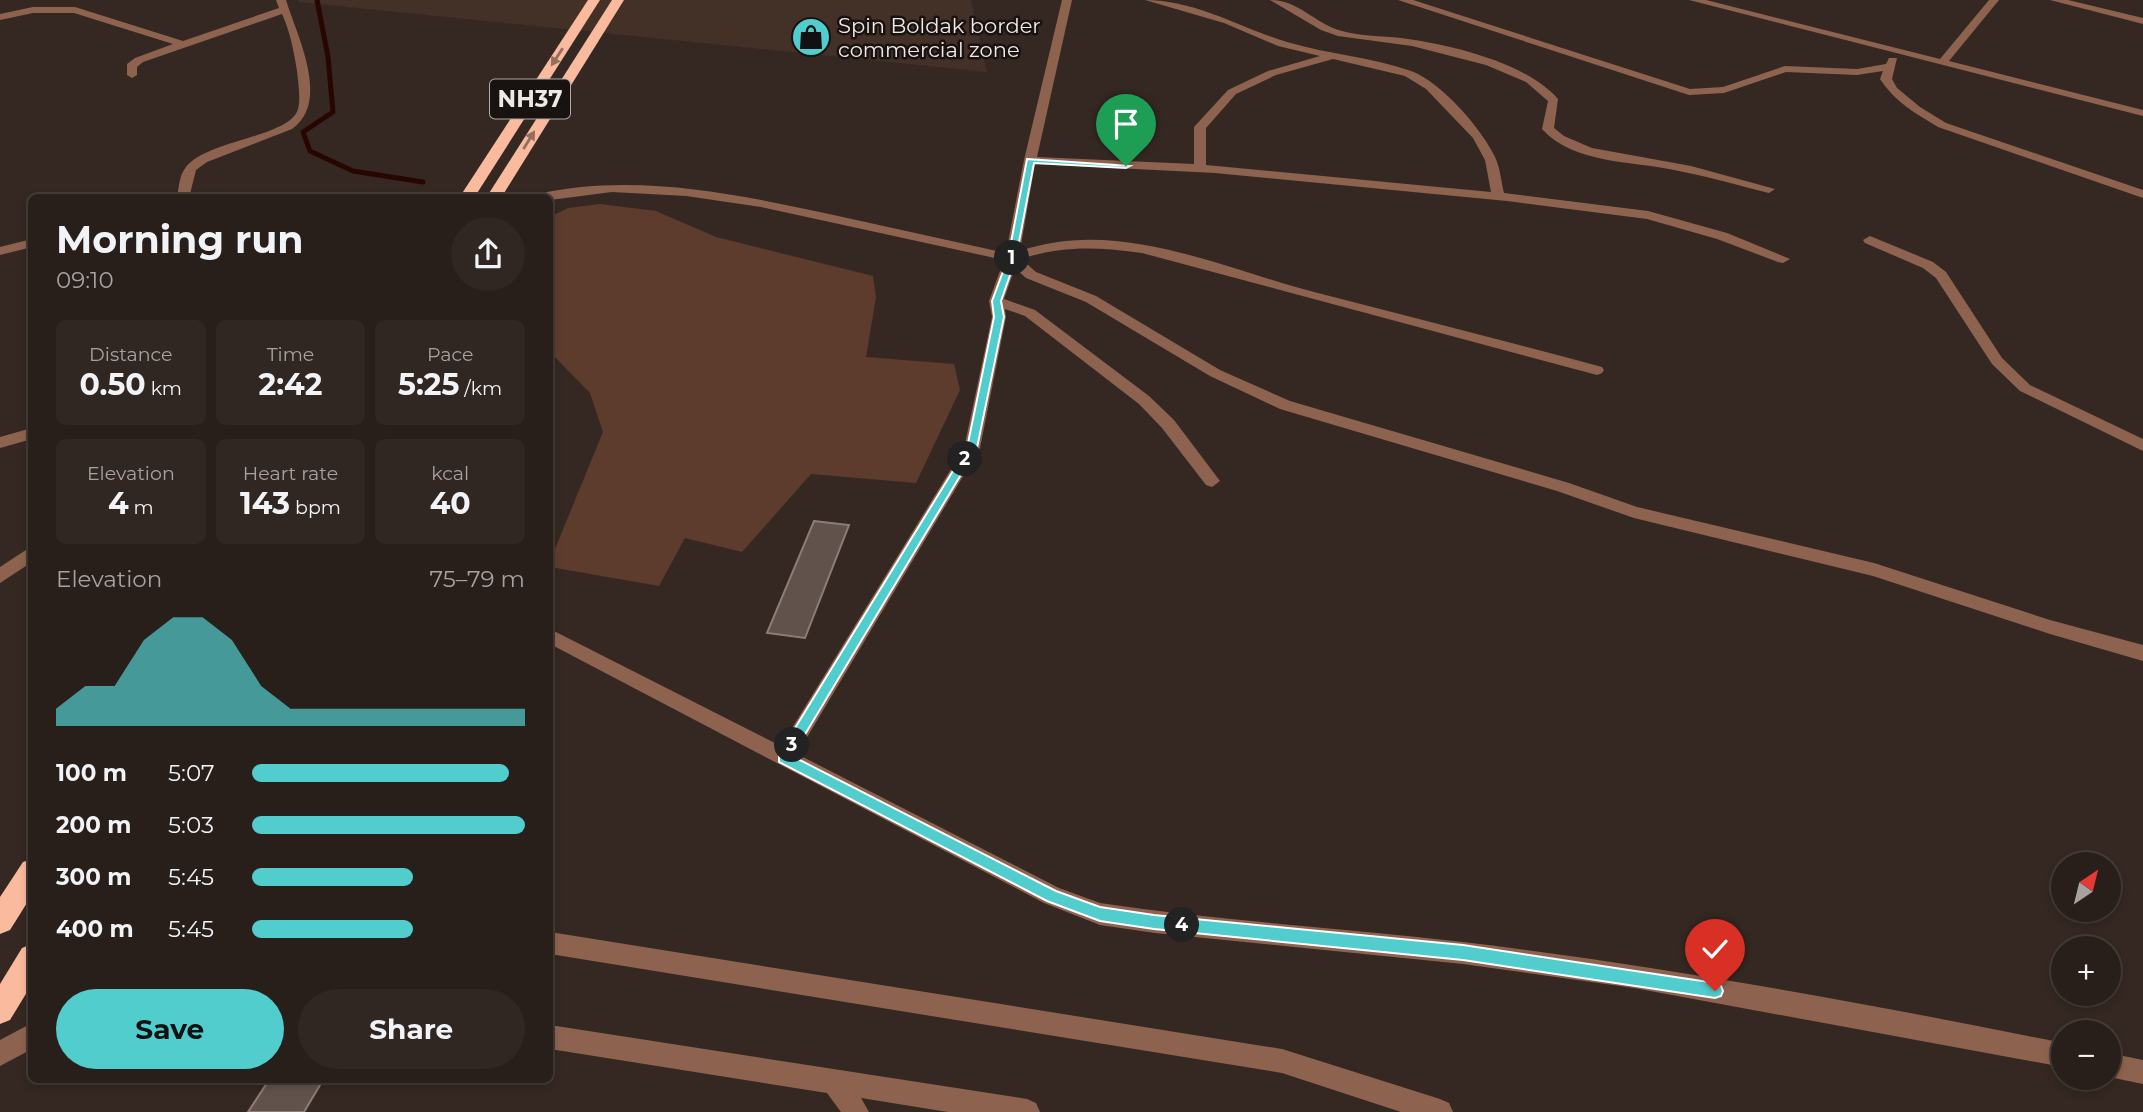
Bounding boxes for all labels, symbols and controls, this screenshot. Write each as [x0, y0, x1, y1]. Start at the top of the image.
place label: Spin Boldak border commercial zone [838, 13, 1041, 62]
shop icon: Spin Boldak border commercial zone [790, 16, 832, 58]
one-way arrow [550, 48, 563, 67]
road number: NH37 [490, 80, 570, 118]
pin [1096, 94, 1156, 166]
icon: arrive [1107, 105, 1145, 143]
one-way arrow [523, 130, 536, 150]
text: Morning run [56, 216, 304, 263]
button: share [451, 217, 525, 291]
pin: 1 [995, 240, 1030, 276]
text: 1 [1008, 246, 1015, 269]
text: 09:10 [56, 266, 114, 294]
text: Distance [89, 343, 173, 366]
text: Time [267, 343, 314, 366]
text: Pace [427, 343, 473, 366]
text: 0.50 [80, 366, 146, 403]
text: 2:42 [259, 366, 322, 403]
text: 5:25 [398, 366, 459, 403]
text: km [146, 377, 182, 400]
text: /km [459, 377, 502, 400]
pin: 2 [948, 442, 982, 476]
text: 2 [959, 447, 970, 470]
text: Elevation [87, 462, 175, 485]
text: Heart rate [243, 462, 338, 485]
text: kcal [431, 462, 469, 485]
text: 4 [108, 485, 129, 522]
text: 143 [240, 485, 290, 522]
text: 40 [430, 485, 471, 522]
text: m [129, 496, 154, 519]
text: bpm [290, 496, 341, 519]
text: Elevation [56, 565, 162, 593]
text: 75–79 m [430, 565, 525, 593]
pin: 3 [774, 728, 810, 762]
text: 3 [786, 733, 797, 756]
text: 100 m [56, 759, 127, 787]
text: 5:07 [168, 759, 215, 787]
text: 200 m [56, 811, 131, 839]
text: 5:03 [168, 811, 214, 839]
north arrow [2051, 852, 2121, 922]
map controls [2051, 852, 2121, 1090]
text: 300 m [56, 863, 132, 891]
text: 5:45 [168, 863, 214, 891]
pin: 4 [1164, 908, 1200, 942]
text: 4 [1175, 913, 1188, 936]
text: 400 m [56, 915, 134, 943]
text: 5:45 [168, 915, 214, 943]
pin [1685, 919, 1745, 991]
icon: check [1696, 930, 1734, 968]
button: + [2051, 936, 2121, 1006]
button: Save [56, 989, 284, 1069]
button: Share [298, 989, 525, 1069]
button: − [2051, 1020, 2121, 1090]

